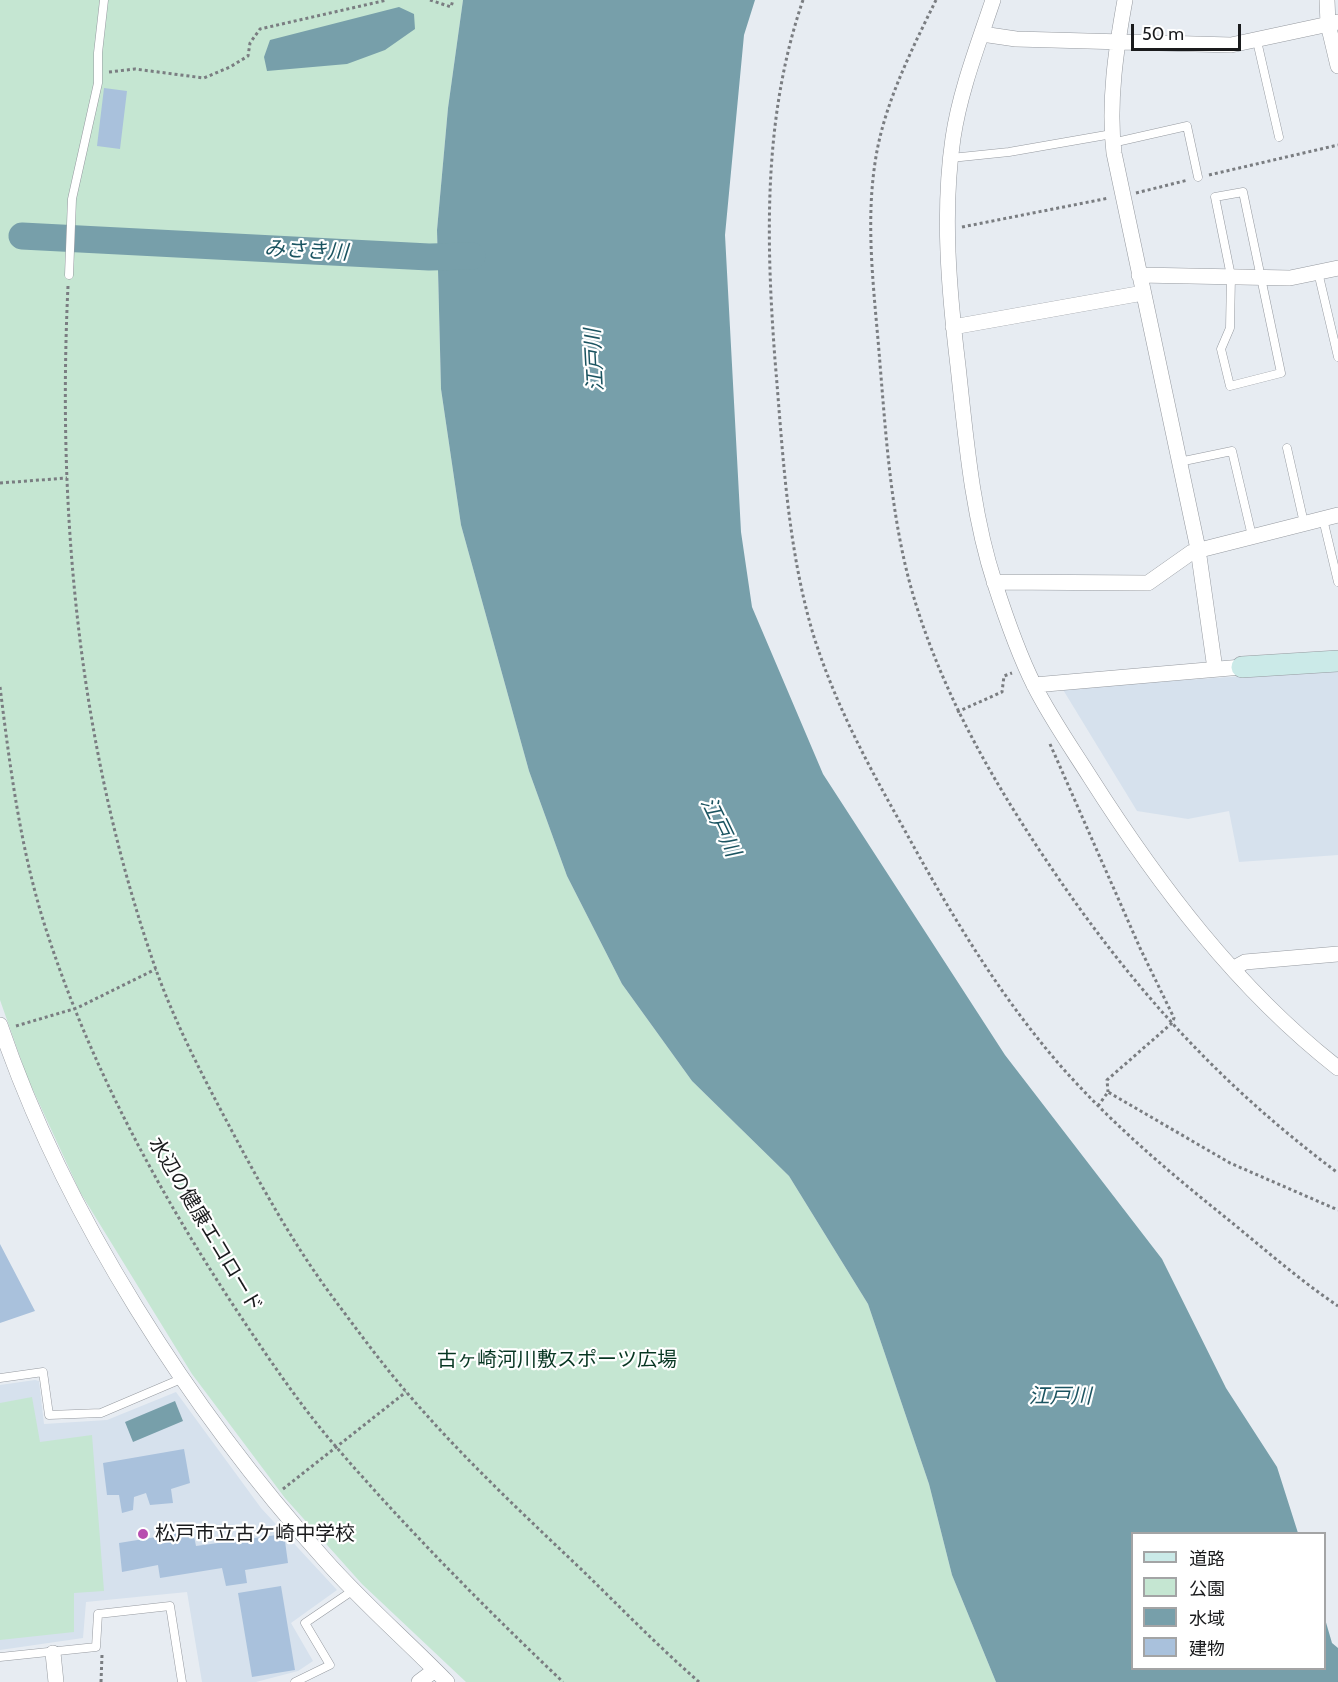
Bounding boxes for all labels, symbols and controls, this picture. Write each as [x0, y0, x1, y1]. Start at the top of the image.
scale bar [1134, 12, 1244, 50]
text: 50 m [1142, 23, 1184, 45]
water label: みさき川 [263, 236, 349, 266]
water label: 江戸川 [581, 328, 609, 392]
water label: 江戸川 [695, 793, 745, 861]
street label: 水辺の健康エコロード [143, 1133, 267, 1317]
park label: 古ヶ崎河川敷スポーツ広場 [437, 1348, 677, 1372]
water label: 江戸川 [1029, 1384, 1091, 1410]
place label: 松戸市立古ケ崎中学校 [155, 1522, 355, 1546]
marker: 松戸市立古ケ崎中学校 [136, 1527, 150, 1541]
legend [1131, 1532, 1326, 1670]
text: 道路 [1189, 1548, 1225, 1570]
text: 公園 [1189, 1578, 1225, 1600]
text: 水域 [1189, 1608, 1225, 1630]
text: 建物 [1189, 1638, 1225, 1660]

